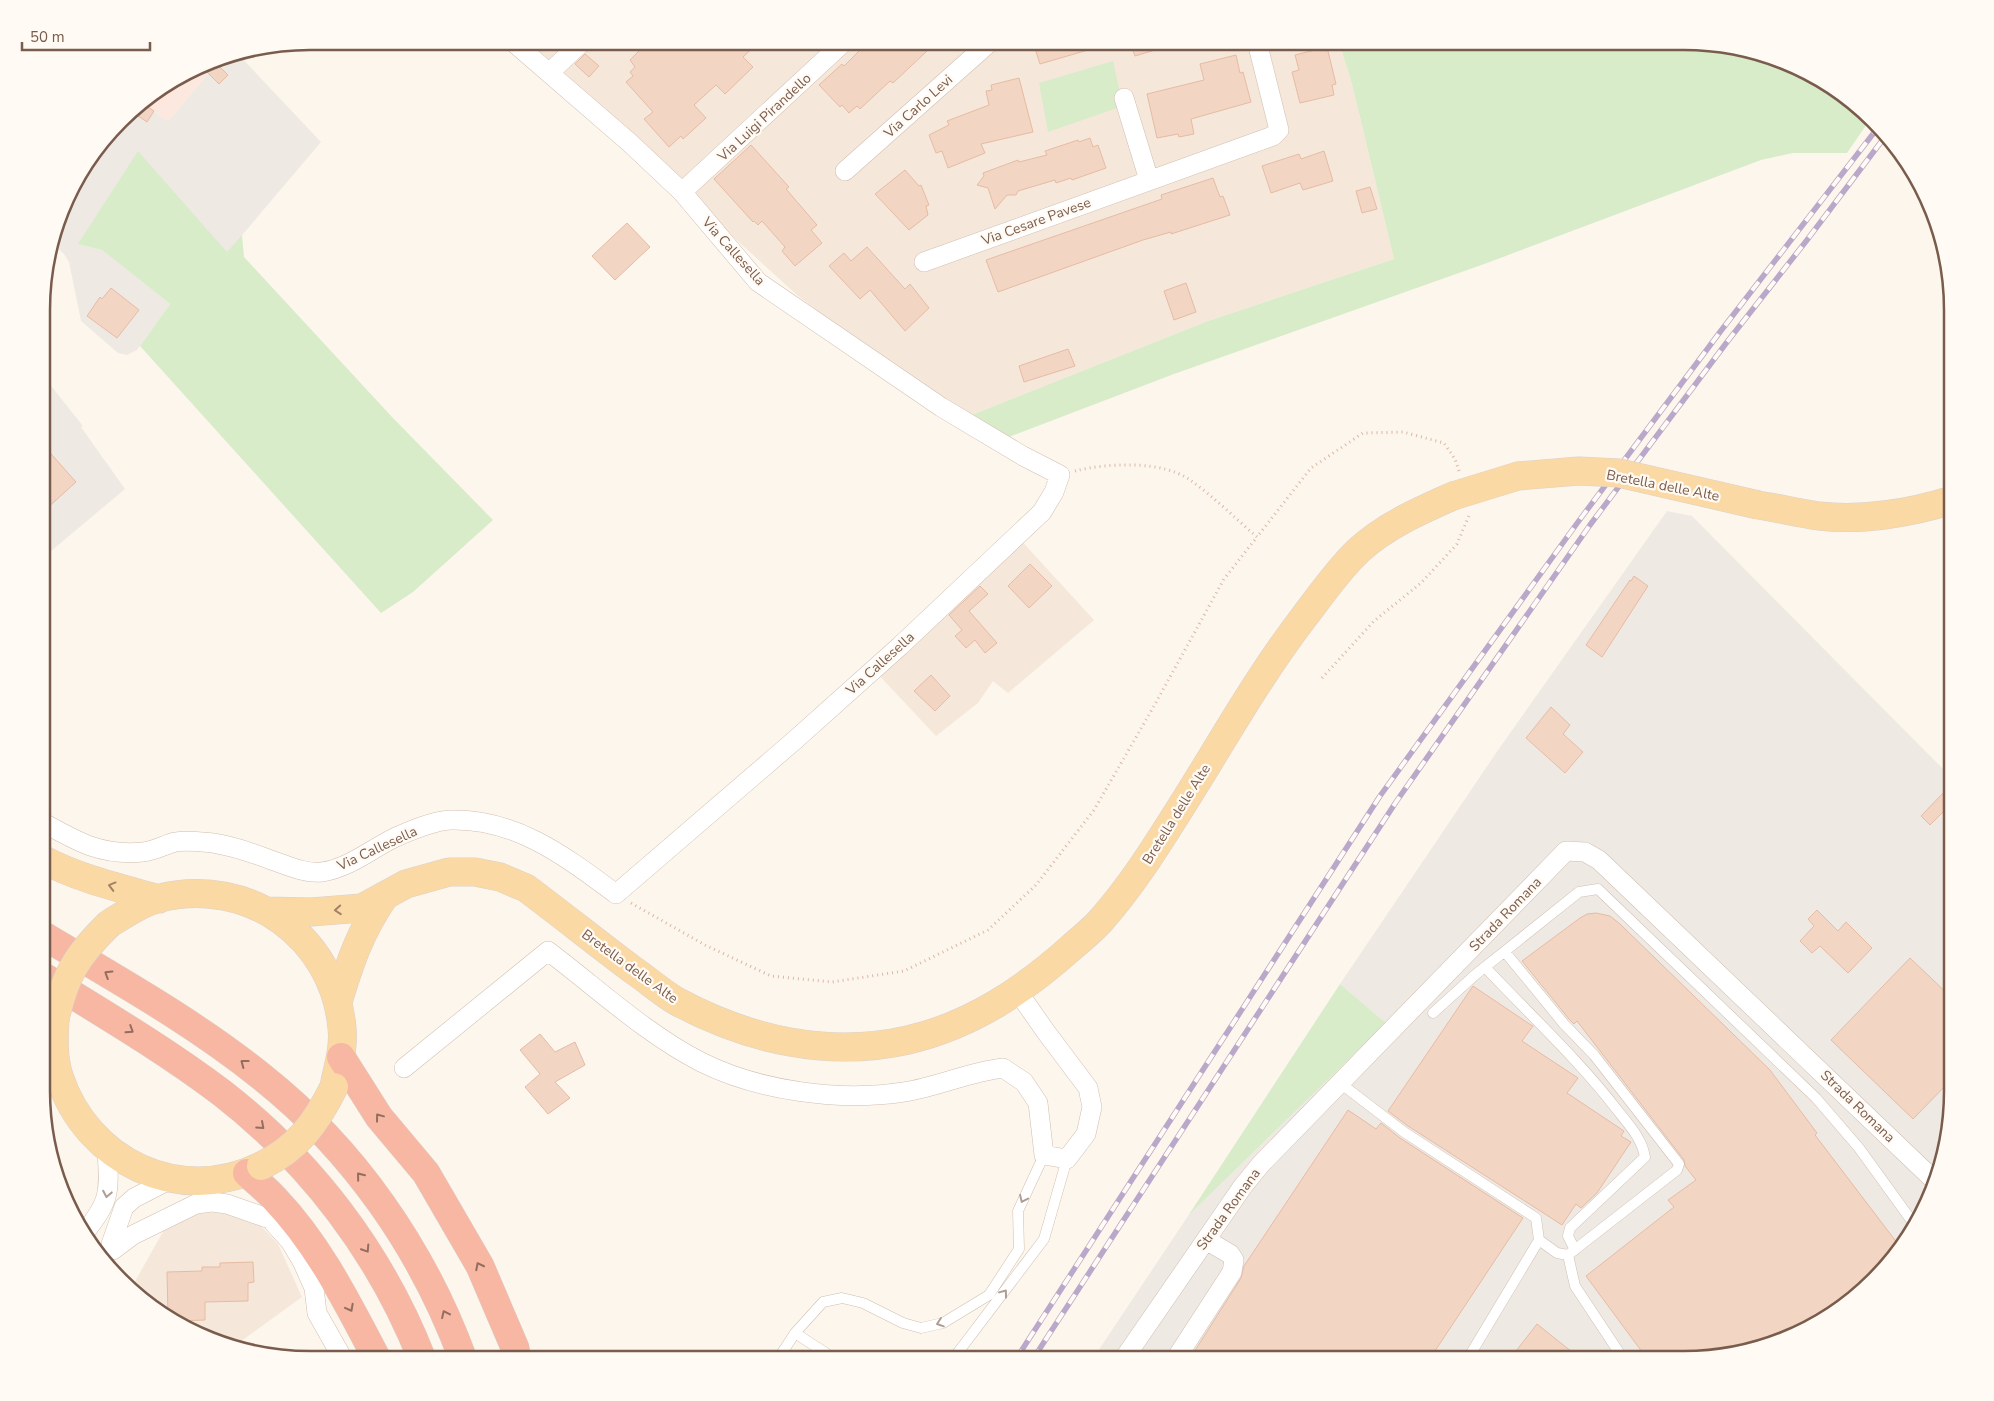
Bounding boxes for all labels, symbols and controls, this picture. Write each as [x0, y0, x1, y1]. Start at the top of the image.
scale bar [22, 20, 150, 52]
text: 50 m [30, 27, 65, 47]
street label: Via Luigi Pirandello [713, 69, 815, 166]
street label: Via Carlo Levi [879, 70, 957, 143]
street label: Via Cesare Pavese [978, 193, 1093, 250]
street label: Via Callesella [697, 212, 769, 290]
street label: Bretella delle Alte [1605, 465, 1721, 506]
street label: Via Callesella [841, 628, 919, 700]
street label: Bretella delle Alte [1138, 761, 1215, 868]
street label: Via Callesella [333, 822, 420, 876]
street label: Strada Romana [1465, 873, 1546, 956]
one-way arrow [109, 881, 117, 891]
one-way arrow [334, 904, 342, 915]
street label: Bretella delle Alte [578, 925, 682, 1008]
one-way arrow [105, 971, 114, 981]
one-way arrow [124, 1024, 133, 1033]
one-way arrow [240, 1060, 250, 1069]
street label: Strada Romana [1816, 1066, 1899, 1147]
one-way arrow [376, 1113, 385, 1123]
one-way arrow [255, 1120, 264, 1129]
street label: Strada Romana [1192, 1165, 1265, 1254]
one-way arrow [358, 1173, 366, 1182]
one-way arrow [103, 1190, 113, 1198]
one-way arrow [1019, 1194, 1030, 1203]
one-way arrow [359, 1244, 369, 1253]
one-way arrow [475, 1262, 485, 1271]
one-way arrow [998, 1290, 1006, 1299]
one-way arrow [344, 1303, 354, 1312]
one-way arrow [440, 1310, 451, 1319]
one-way arrow [936, 1317, 945, 1327]

